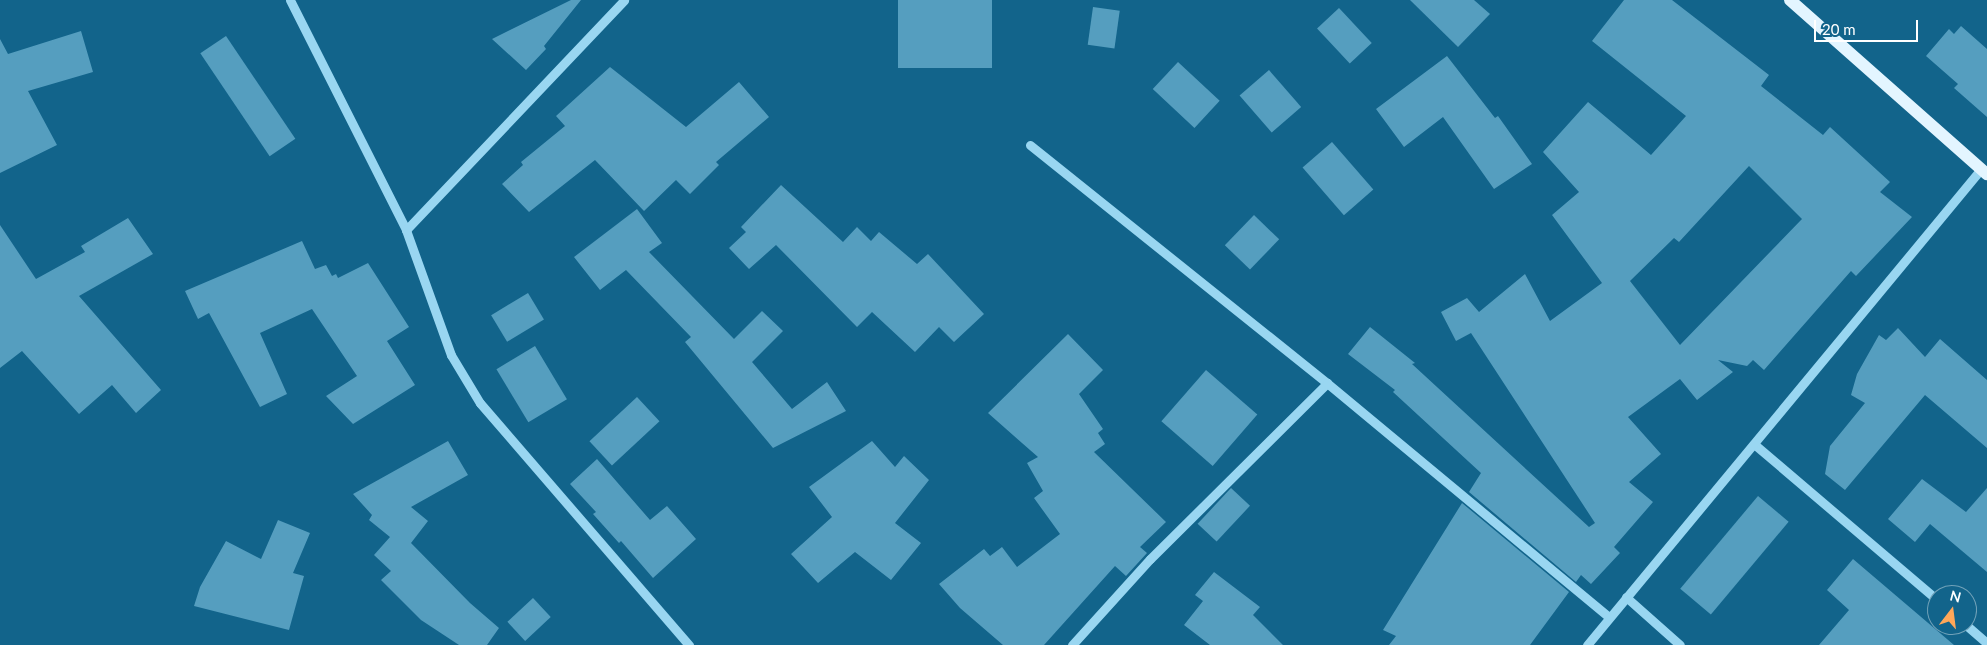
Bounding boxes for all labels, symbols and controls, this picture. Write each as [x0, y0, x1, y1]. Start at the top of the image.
scale bar [1817, 10, 1921, 42]
text: 20 m [1822, 20, 1856, 38]
north arrow [1927, 585, 1977, 635]
text: N [1948, 586, 1963, 606]

